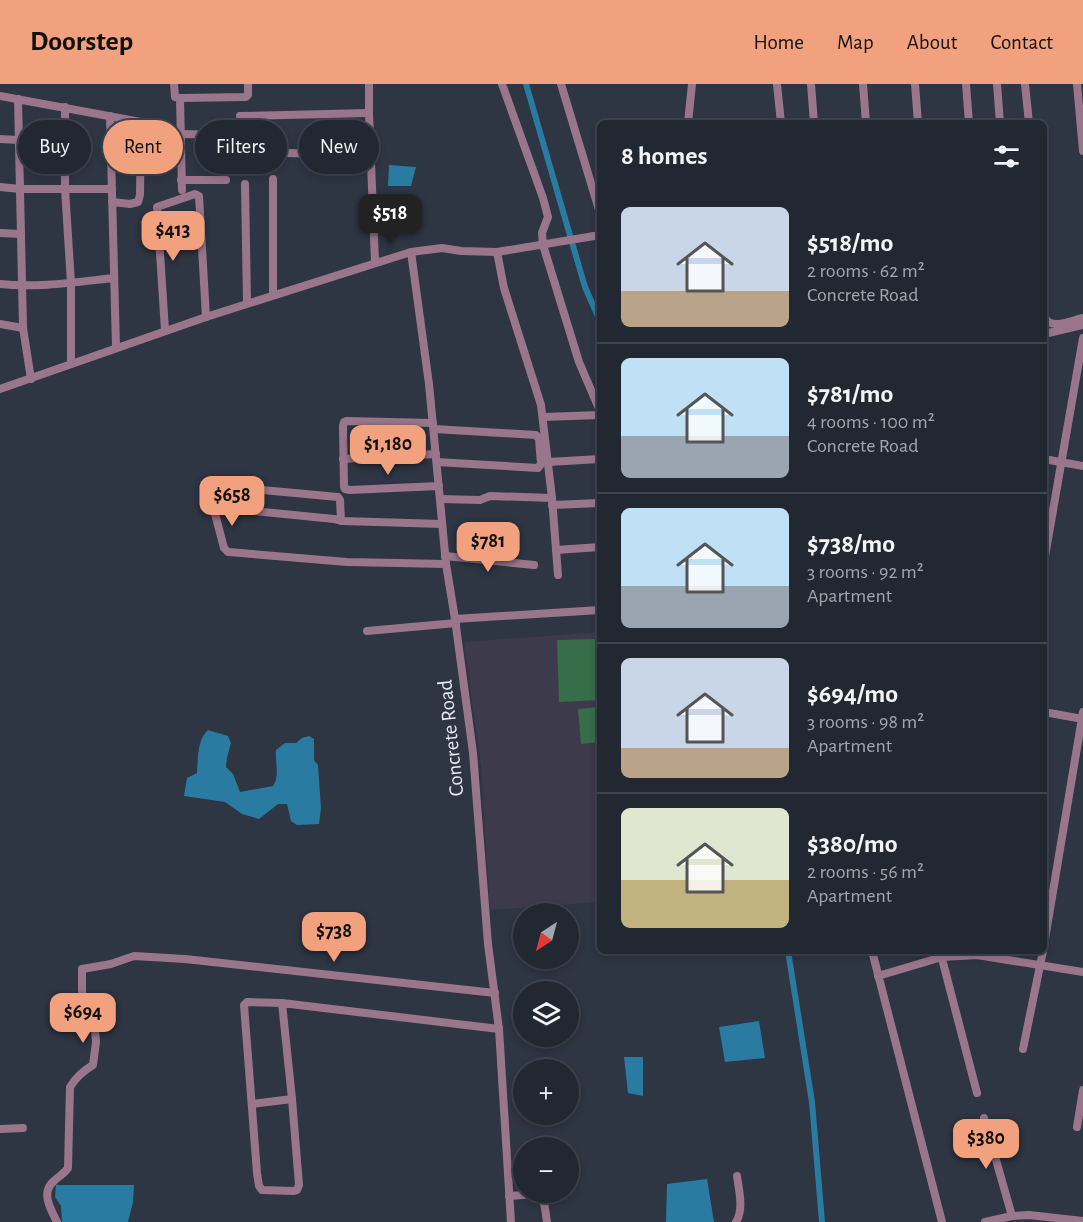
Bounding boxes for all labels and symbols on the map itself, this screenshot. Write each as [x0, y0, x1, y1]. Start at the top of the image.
pin: $518 [354, 194, 426, 245]
pin: $413 [137, 211, 209, 262]
pin: $1,180 [339, 425, 437, 476]
pin: $658 [196, 476, 268, 527]
pin: $781 [452, 522, 524, 573]
street label: Concrete Road [434, 679, 468, 797]
north arrow [513, 903, 579, 969]
pin: $738 [298, 912, 370, 963]
pin: $694 [47, 993, 119, 1044]
pin: $380 [950, 1119, 1022, 1170]

